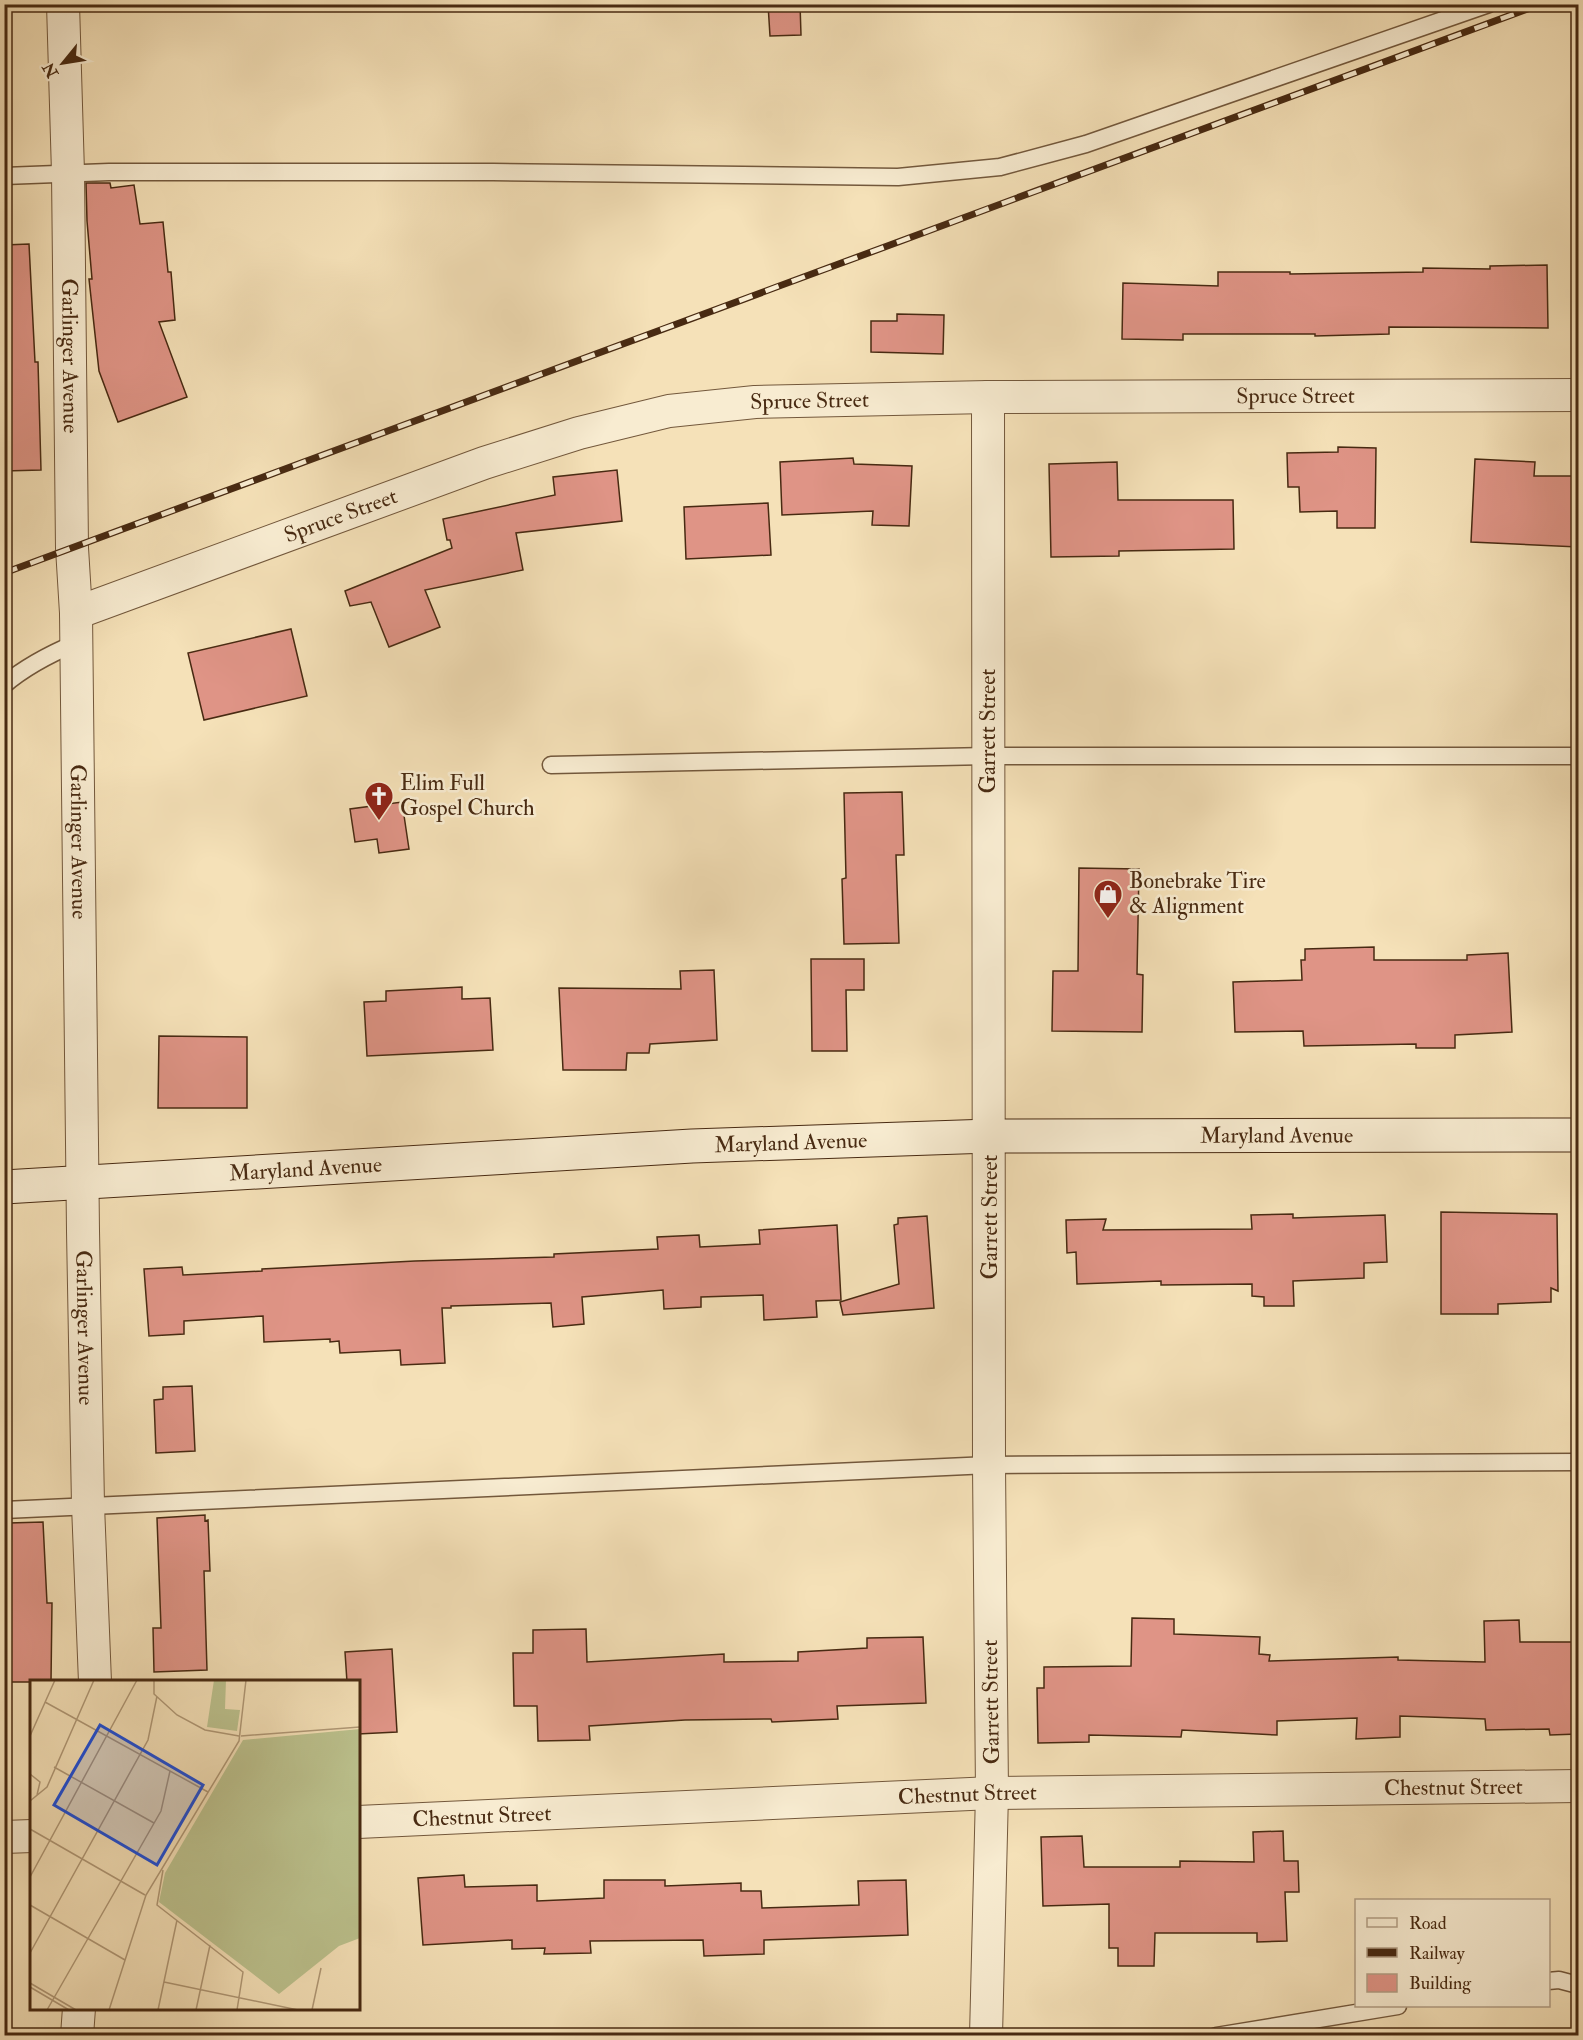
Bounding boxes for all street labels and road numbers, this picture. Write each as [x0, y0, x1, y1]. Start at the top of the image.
street label: Garlinger Avenue [55, 278, 85, 434]
street label: Spruce Street [1236, 382, 1355, 411]
street label: Spruce Street [750, 386, 869, 417]
street label: Spruce Street [280, 482, 401, 549]
street label: Garrett Street [974, 669, 1002, 793]
street label: Garlinger Avenue [64, 764, 93, 919]
street label: Maryland Avenue [1200, 1121, 1353, 1150]
street label: Maryland Avenue [714, 1126, 868, 1159]
street label: Maryland Avenue [228, 1151, 383, 1188]
street label: Garrett Street [976, 1155, 1004, 1279]
street label: Garlinger Avenue [69, 1250, 100, 1406]
street label: Garrett Street [976, 1639, 1006, 1765]
street label: Chestnut Street [1384, 1773, 1523, 1802]
street label: Chestnut Street [897, 1778, 1037, 1811]
street label: Chestnut Street [412, 1799, 552, 1833]

